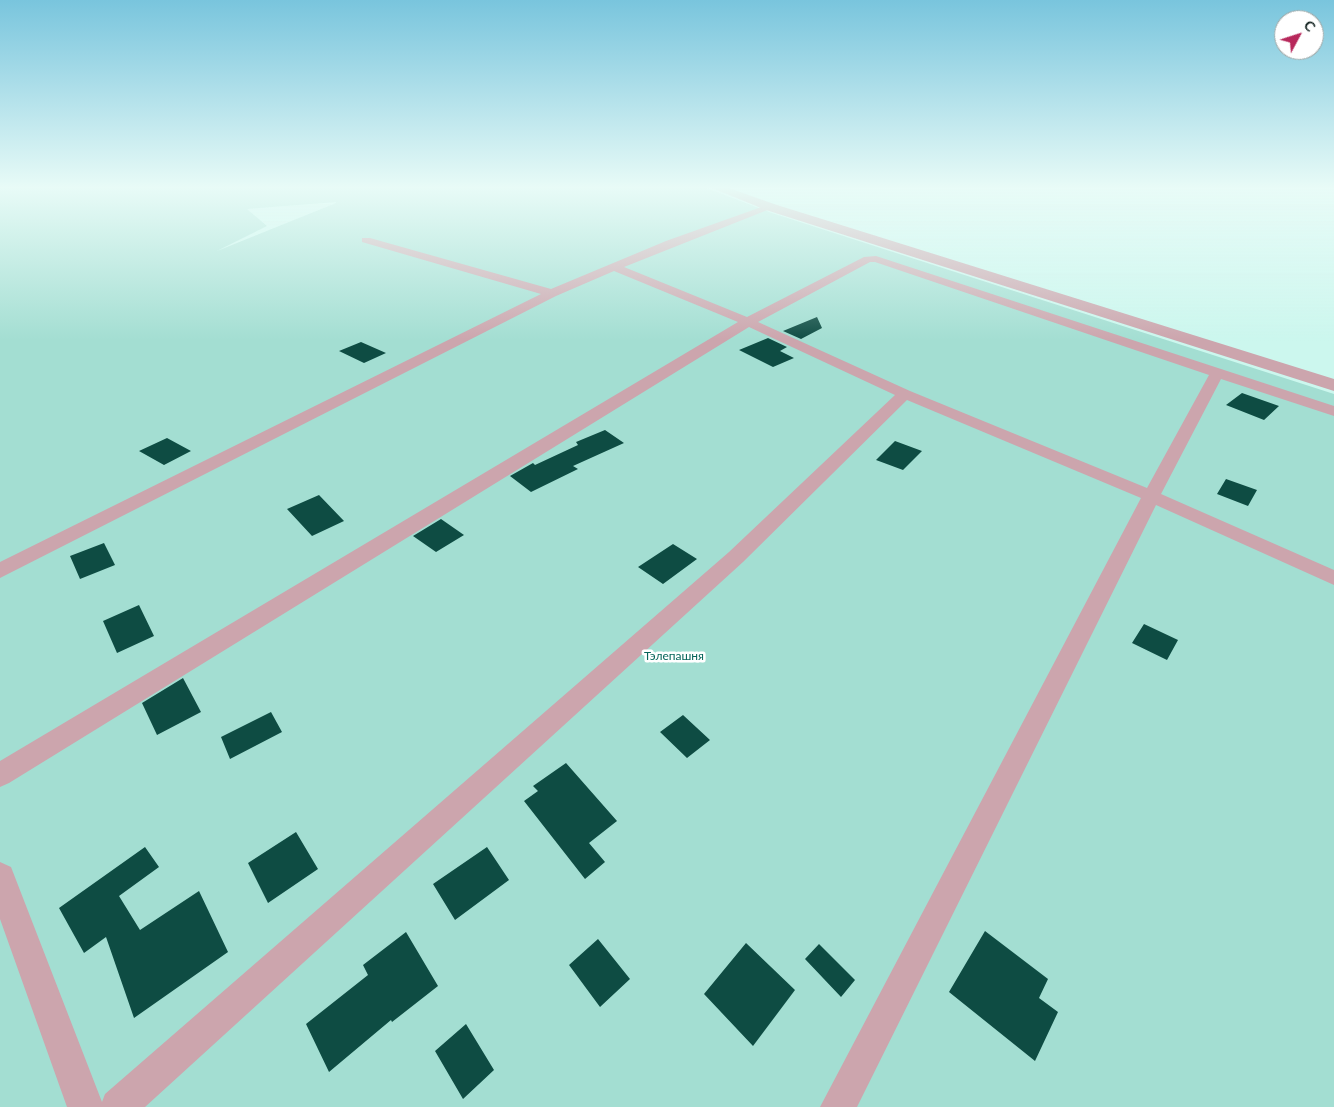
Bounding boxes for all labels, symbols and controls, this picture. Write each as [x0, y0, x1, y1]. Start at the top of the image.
north arrow [1274, 10, 1324, 60]
text: С [1301, 17, 1320, 35]
park label: Тэлепашня [644, 649, 704, 663]

